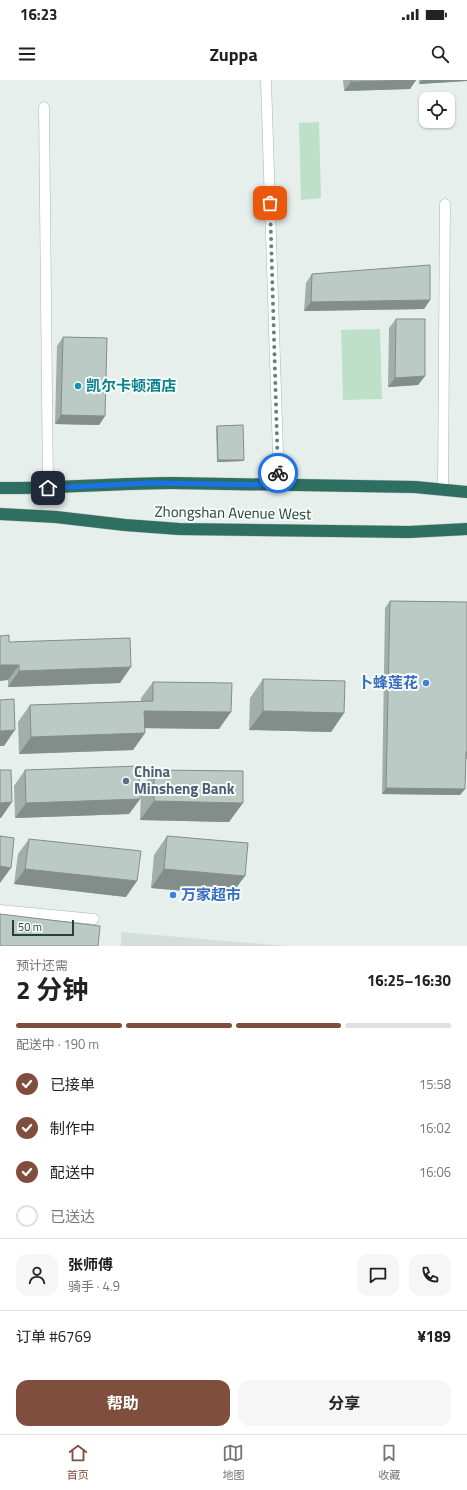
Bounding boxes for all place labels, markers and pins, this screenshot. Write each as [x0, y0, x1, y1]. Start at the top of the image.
pin [253, 186, 287, 220]
place label: 凯尔卡顿酒店 [86, 374, 176, 397]
marker: 凯尔卡顿酒店 [73, 381, 83, 391]
pin [31, 471, 65, 505]
place label: 卜蜂莲花 [358, 671, 418, 694]
marker: 卜蜂莲花 [421, 678, 431, 688]
place label: China Minsheng Bank [134, 760, 235, 800]
marker: China Minsheng Bank [121, 776, 131, 786]
place label: 万家超市 [181, 883, 241, 906]
marker: 万家超市 [168, 890, 178, 900]

